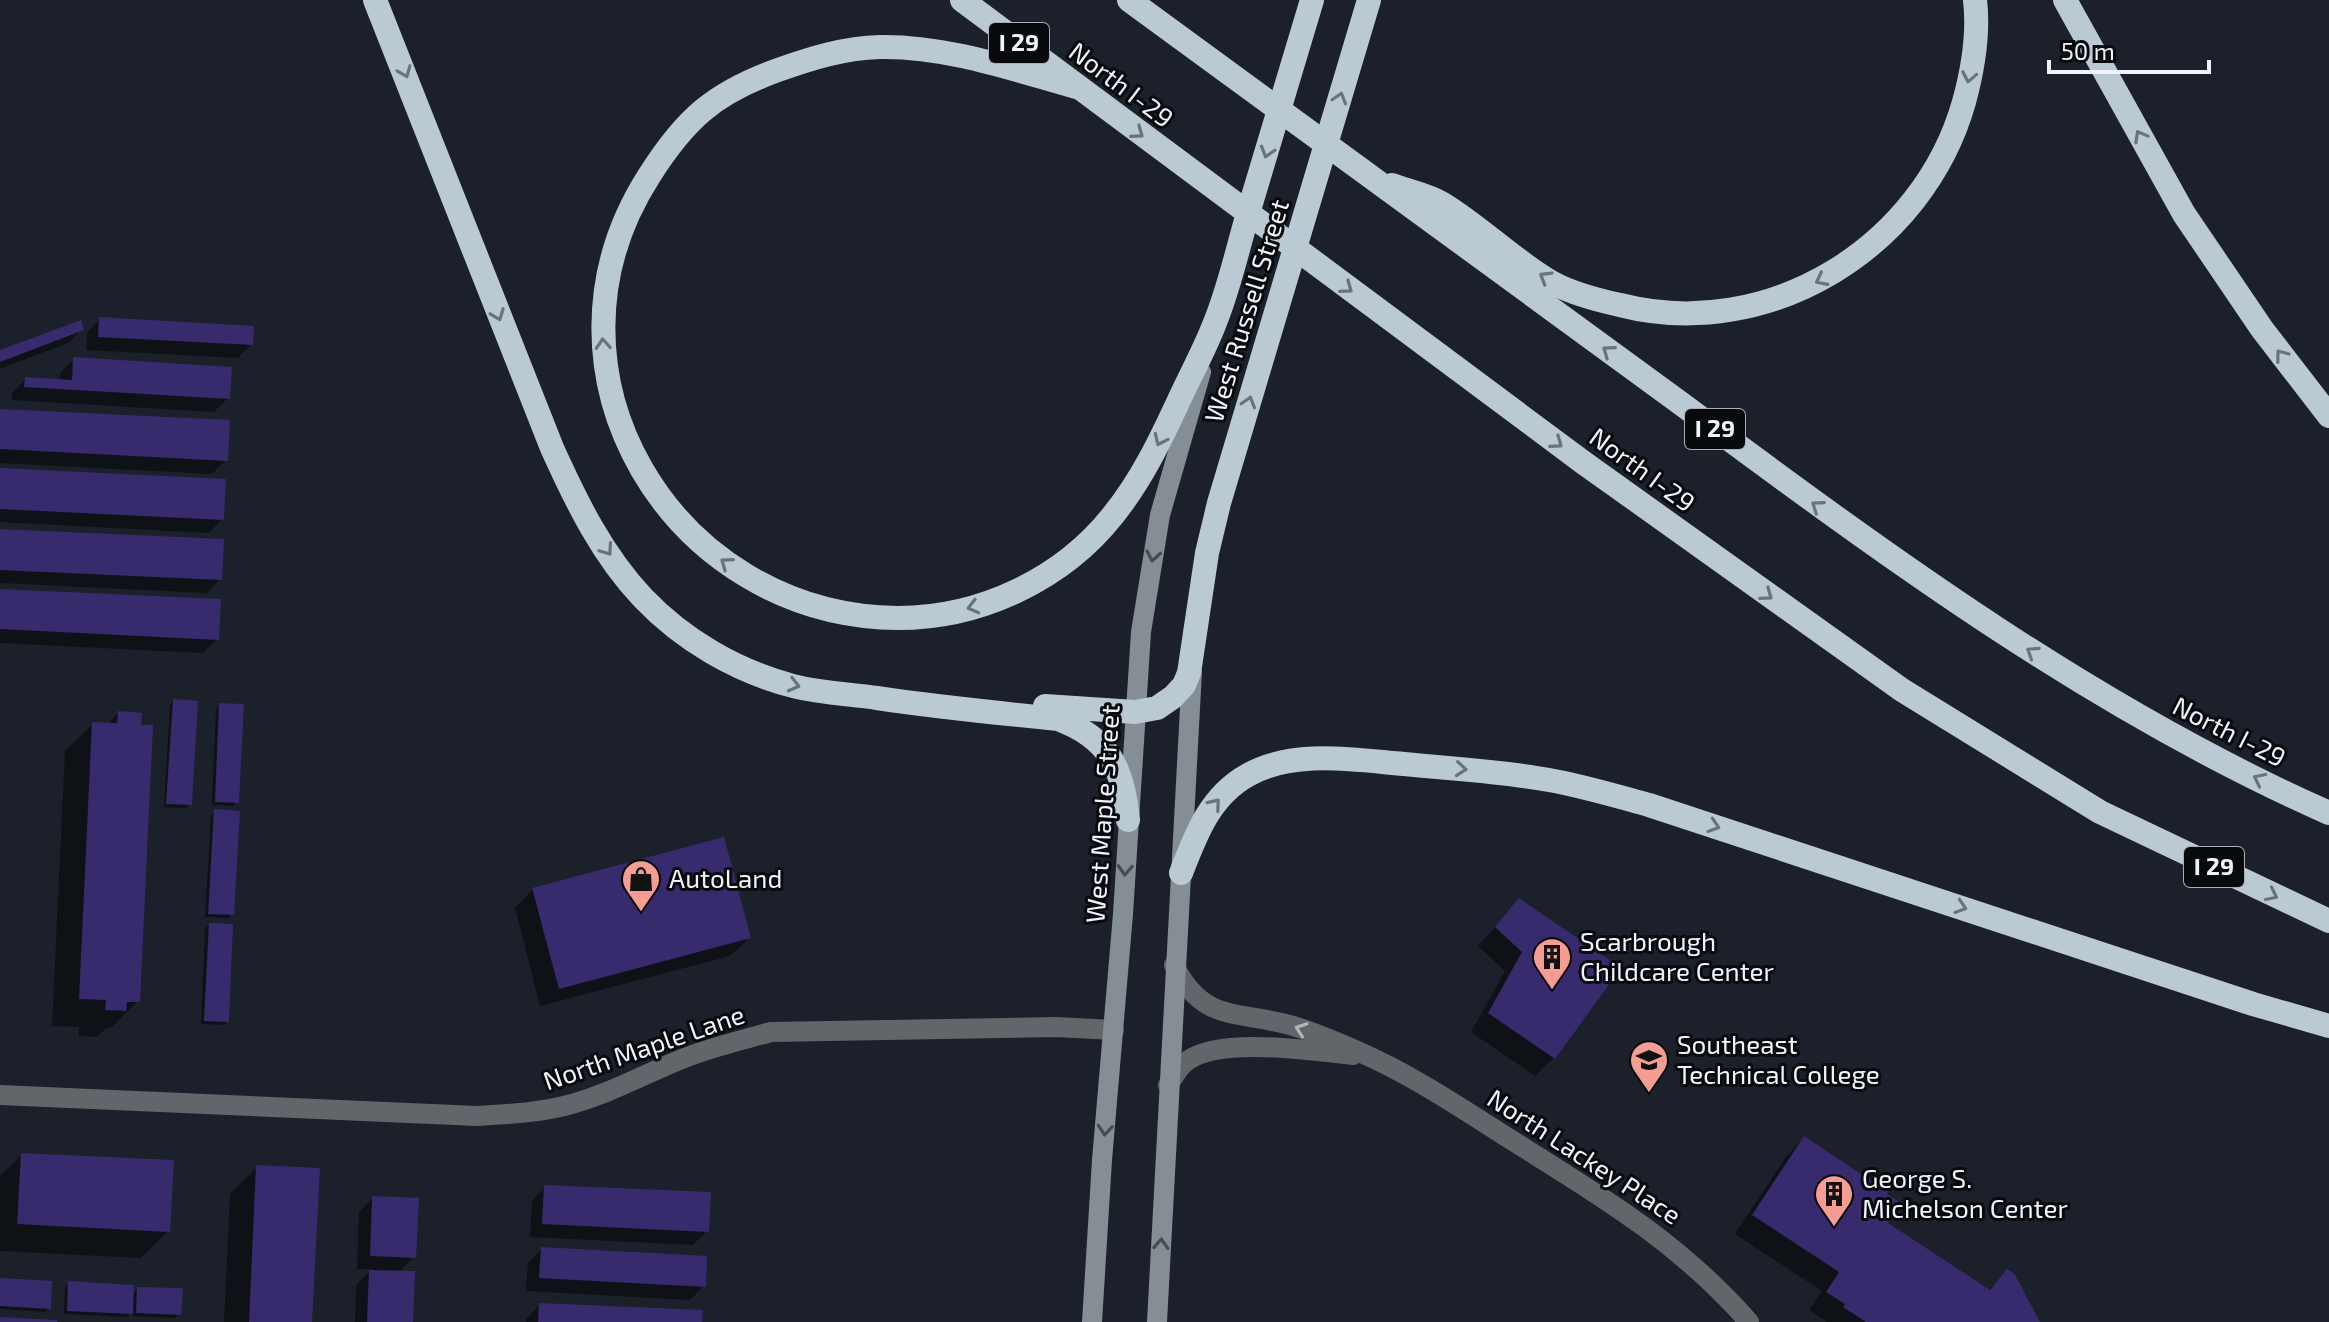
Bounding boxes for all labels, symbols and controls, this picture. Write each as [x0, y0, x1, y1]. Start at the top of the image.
road number: I 29 [989, 23, 1049, 63]
scale bar [2049, 24, 2209, 74]
street label: North I-29 [1064, 35, 1180, 133]
text: 50 m [2061, 36, 2115, 65]
one-way arrow [395, 64, 412, 78]
one-way arrow [1962, 71, 1979, 84]
one-way arrow [1331, 92, 1347, 106]
one-way arrow [1130, 124, 1144, 138]
one-way arrow [2134, 130, 2150, 145]
one-way arrow [1260, 144, 1276, 158]
street label: West Russell Street [1197, 195, 1294, 426]
one-way arrow [1814, 270, 1829, 285]
one-way arrow [1539, 271, 1554, 286]
one-way arrow [1339, 278, 1353, 293]
one-way arrow [488, 307, 505, 321]
one-way arrow [595, 337, 612, 350]
one-way arrow [1602, 346, 1617, 361]
one-way arrow [2276, 349, 2290, 363]
one-way arrow [1240, 395, 1256, 409]
road number: I 29 [1685, 409, 1745, 449]
street label: North I-29 [1584, 420, 1701, 517]
one-way arrow [1154, 432, 1170, 446]
one-way arrow [1548, 433, 1562, 447]
one-way arrow [1812, 501, 1826, 515]
one-way arrow [597, 542, 612, 556]
one-way arrow [1145, 549, 1162, 563]
one-way arrow [720, 558, 734, 573]
one-way arrow [1758, 585, 1773, 600]
one-way arrow [966, 598, 980, 615]
one-way arrow [2026, 646, 2041, 661]
one-way arrow [787, 676, 801, 693]
street label: North I-29 [2168, 689, 2291, 772]
street label: West Maple Street [1078, 704, 1125, 924]
one-way arrow [1455, 761, 1468, 778]
one-way arrow [2252, 773, 2267, 789]
one-way arrow [1205, 798, 1220, 813]
one-way arrow [1706, 817, 1720, 833]
road number: I 29 [2184, 847, 2244, 887]
shop icon: AutoLand [620, 858, 662, 913]
place label: AutoLand [669, 862, 782, 893]
one-way arrow [1117, 864, 1134, 877]
one-way arrow [2263, 885, 2278, 901]
one-way arrow [1953, 898, 1967, 914]
place label: Scarbrough Childcare Center [1580, 925, 1774, 986]
building icon: Scarbrough Childcare Center [1531, 936, 1573, 991]
street label: North Maple Lane [539, 998, 748, 1096]
one-way arrow [1294, 1022, 1308, 1038]
place label: Southeast Technical College [1677, 1028, 1880, 1089]
school or university icon: Southeast Technical College [1628, 1039, 1670, 1094]
street label: North Lackey Place [1482, 1082, 1687, 1230]
one-way arrow [1096, 1124, 1113, 1137]
place label: George S. Michelson Center [1862, 1162, 2068, 1223]
building icon: George S. Michelson Center [1813, 1173, 1855, 1228]
one-way arrow [1152, 1237, 1169, 1250]

